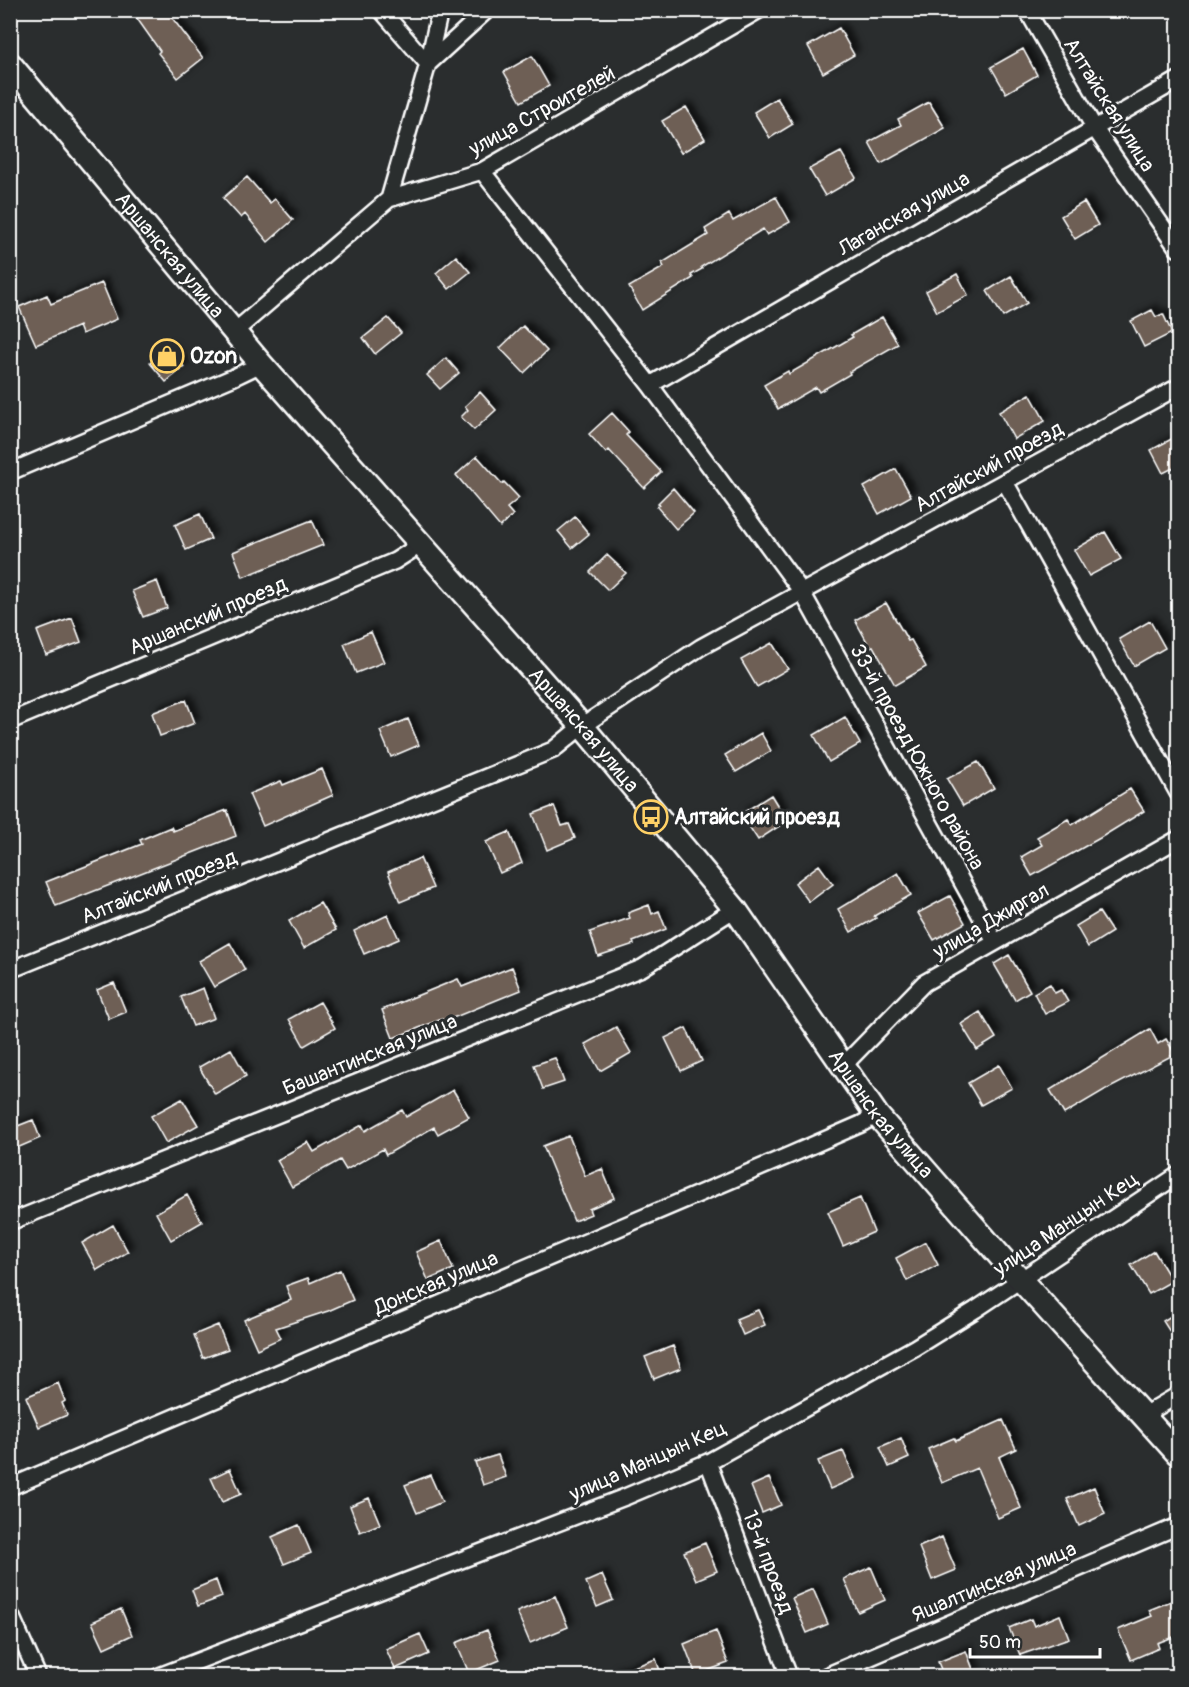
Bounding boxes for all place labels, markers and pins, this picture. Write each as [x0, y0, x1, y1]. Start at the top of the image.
shop icon: Ozon [149, 338, 185, 374]
place label: Ozon [190, 343, 237, 370]
bus stop icon: Алтайский проезд [633, 799, 669, 835]
place label: Алтайский проезд [674, 804, 840, 831]

